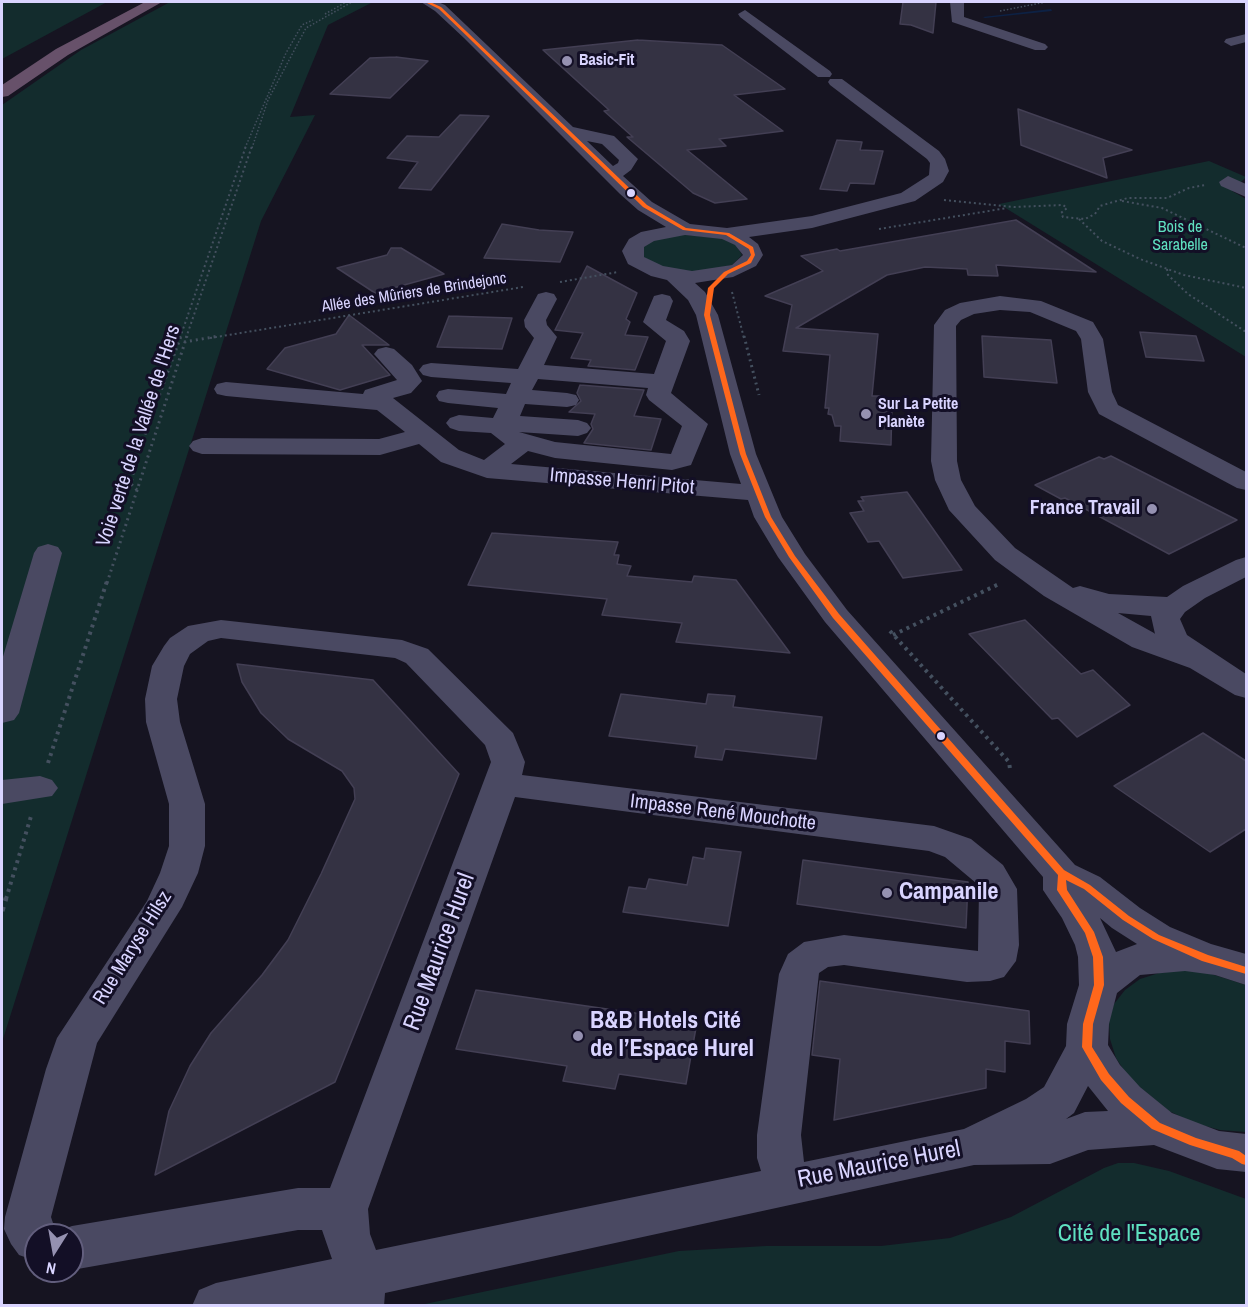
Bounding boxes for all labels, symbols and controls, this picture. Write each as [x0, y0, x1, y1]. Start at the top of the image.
place label: Basic-Fit [579, 51, 634, 71]
marker: Basic-Fit [560, 54, 574, 68]
unlabelled marker [625, 187, 637, 199]
park label: Bois de Sarabelle [1152, 218, 1208, 256]
street label: Allée des Mûriers de Brindejonc [320, 269, 508, 317]
street label: Voie verte de la Vallée de l'Hers [92, 322, 186, 550]
place label: Sur La Petite Planète [878, 395, 958, 433]
marker: Sur La Petite Planète [859, 407, 873, 421]
street label: Impasse Henri Pitot [549, 464, 695, 500]
place label: France Travail [1030, 497, 1140, 521]
marker: France Travail [1145, 502, 1159, 516]
unlabelled marker [935, 730, 947, 742]
street label: Impasse René Mouchotte [629, 790, 817, 836]
street label: Rue Maurice Hurel [398, 869, 482, 1035]
place label: Campanile [899, 879, 999, 907]
marker: Campanile [880, 886, 894, 900]
street label: Rue Maryse Hilsz [89, 887, 177, 1009]
place label: B&B Hotels Cité de l’Espace Hurel [590, 1008, 754, 1064]
marker: B&B Hotels Cité de l’Espace Hurel [571, 1029, 585, 1043]
street label: Rue Maurice Hurel [795, 1135, 963, 1195]
park label: Cité de l'Espace [1058, 1221, 1200, 1249]
north arrow [24, 1223, 84, 1283]
text: N [44, 1257, 58, 1280]

